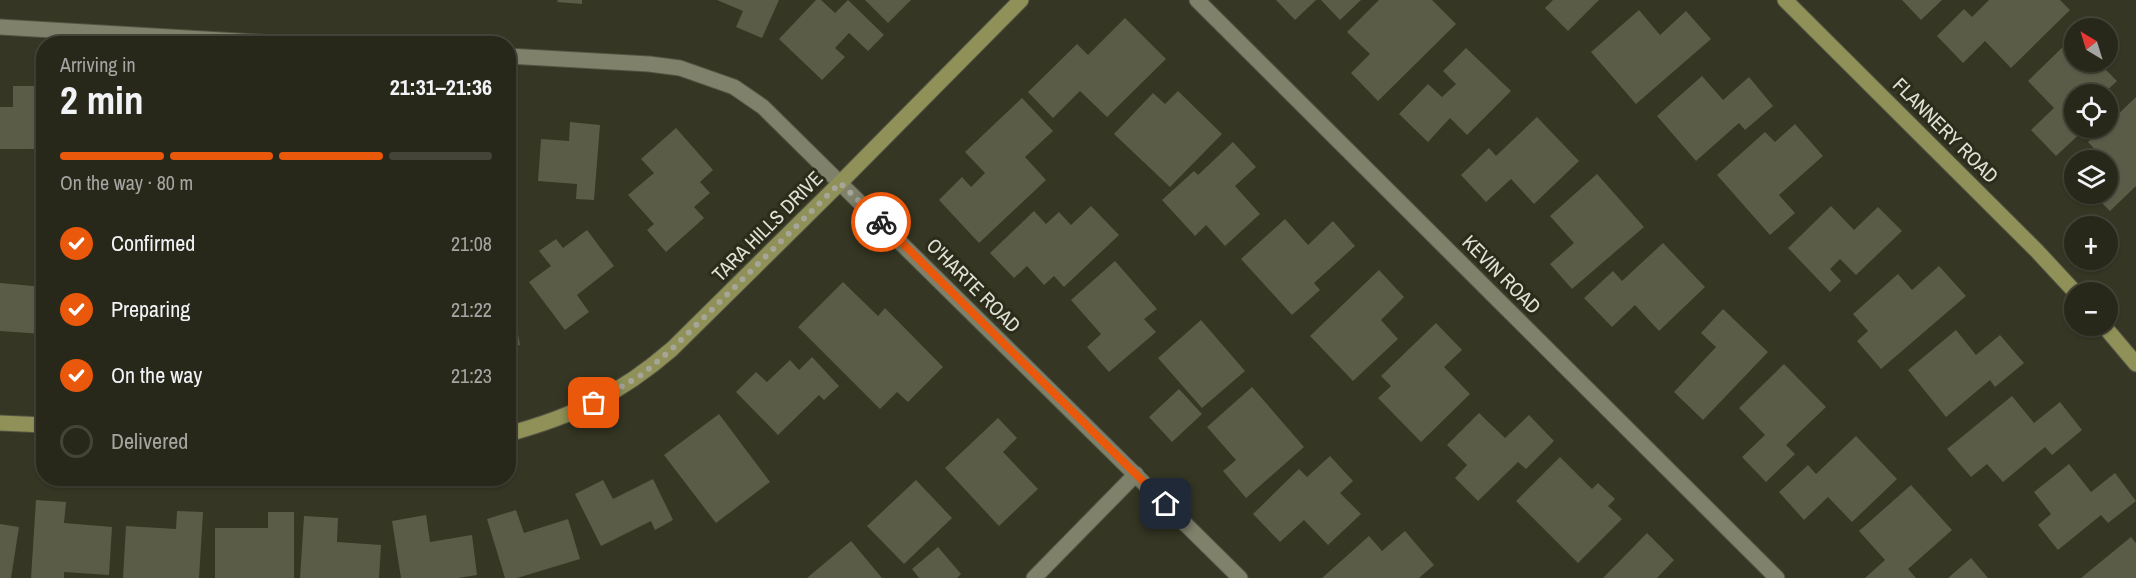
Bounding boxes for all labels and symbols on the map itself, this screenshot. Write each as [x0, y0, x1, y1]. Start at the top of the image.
north arrow [2064, 18, 2118, 72]
street label: FLANNERY ROAD [1887, 71, 2005, 189]
street label: TARA HILLS DRIVE [706, 165, 828, 287]
courier [851, 192, 911, 252]
street label: KEVIN ROAD [1457, 229, 1547, 319]
street label: O'HARTE ROAD [921, 232, 1027, 338]
pin [568, 377, 619, 428]
pin [1140, 478, 1191, 529]

